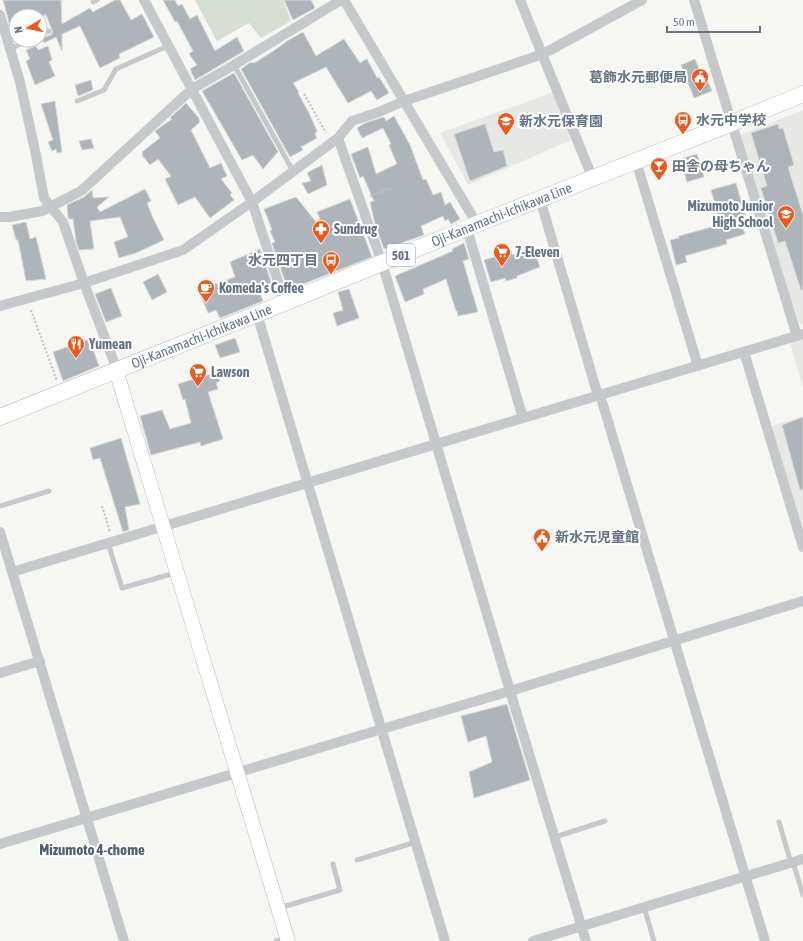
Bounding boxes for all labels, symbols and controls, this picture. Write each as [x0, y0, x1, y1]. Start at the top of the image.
north arrow [8, 8, 48, 48]
scale bar [667, 8, 760, 34]
text: 50 m [673, 15, 695, 29]
text: N [12, 25, 25, 34]
public building icon: 葛飾水元郵便局 [690, 67, 710, 92]
place label: 葛飾水元郵便局 [589, 69, 687, 85]
bus stop icon: 水元中学校 [673, 110, 693, 135]
school or university icon: 新水元保育園 [496, 111, 516, 136]
place label: 水元中学校 [696, 112, 766, 128]
place label: 新水元保育園 [519, 113, 603, 129]
bar icon: 田舎の母ちゃん [649, 156, 669, 181]
place label: 田舎の母ちゃん [672, 158, 770, 174]
street label: Oji-Kanamachi-Ichikawa Line [429, 179, 574, 250]
place label: Mizumoto Junior High School [688, 198, 774, 230]
school or university icon: Mizumoto Junior High School [776, 204, 796, 229]
pharmacy icon: Sundrug [311, 219, 331, 244]
place label: Sundrug [334, 221, 378, 237]
supermarket icon: 7-Eleven [492, 242, 512, 267]
road number: 501 [387, 244, 415, 266]
place label: 7-Eleven [515, 244, 560, 260]
bus stop icon: 水元四丁目 [321, 250, 341, 275]
place label: 水元四丁目 [248, 252, 318, 268]
cafe icon: Komeda's Coffee [196, 278, 216, 303]
place label: Komeda's Coffee [219, 280, 304, 296]
street label: Oji-Kanamachi-Ichikawa Line [129, 301, 274, 372]
restaurant icon: Yumean [66, 334, 86, 359]
place label: Yumean [88, 336, 132, 352]
supermarket icon: Lawson [188, 362, 208, 387]
place label: Lawson [211, 364, 250, 380]
public building icon: 新水元児童館 [532, 527, 552, 552]
place label: 新水元児童館 [555, 529, 639, 545]
district label: Mizumoto 4-chome [39, 841, 145, 858]

